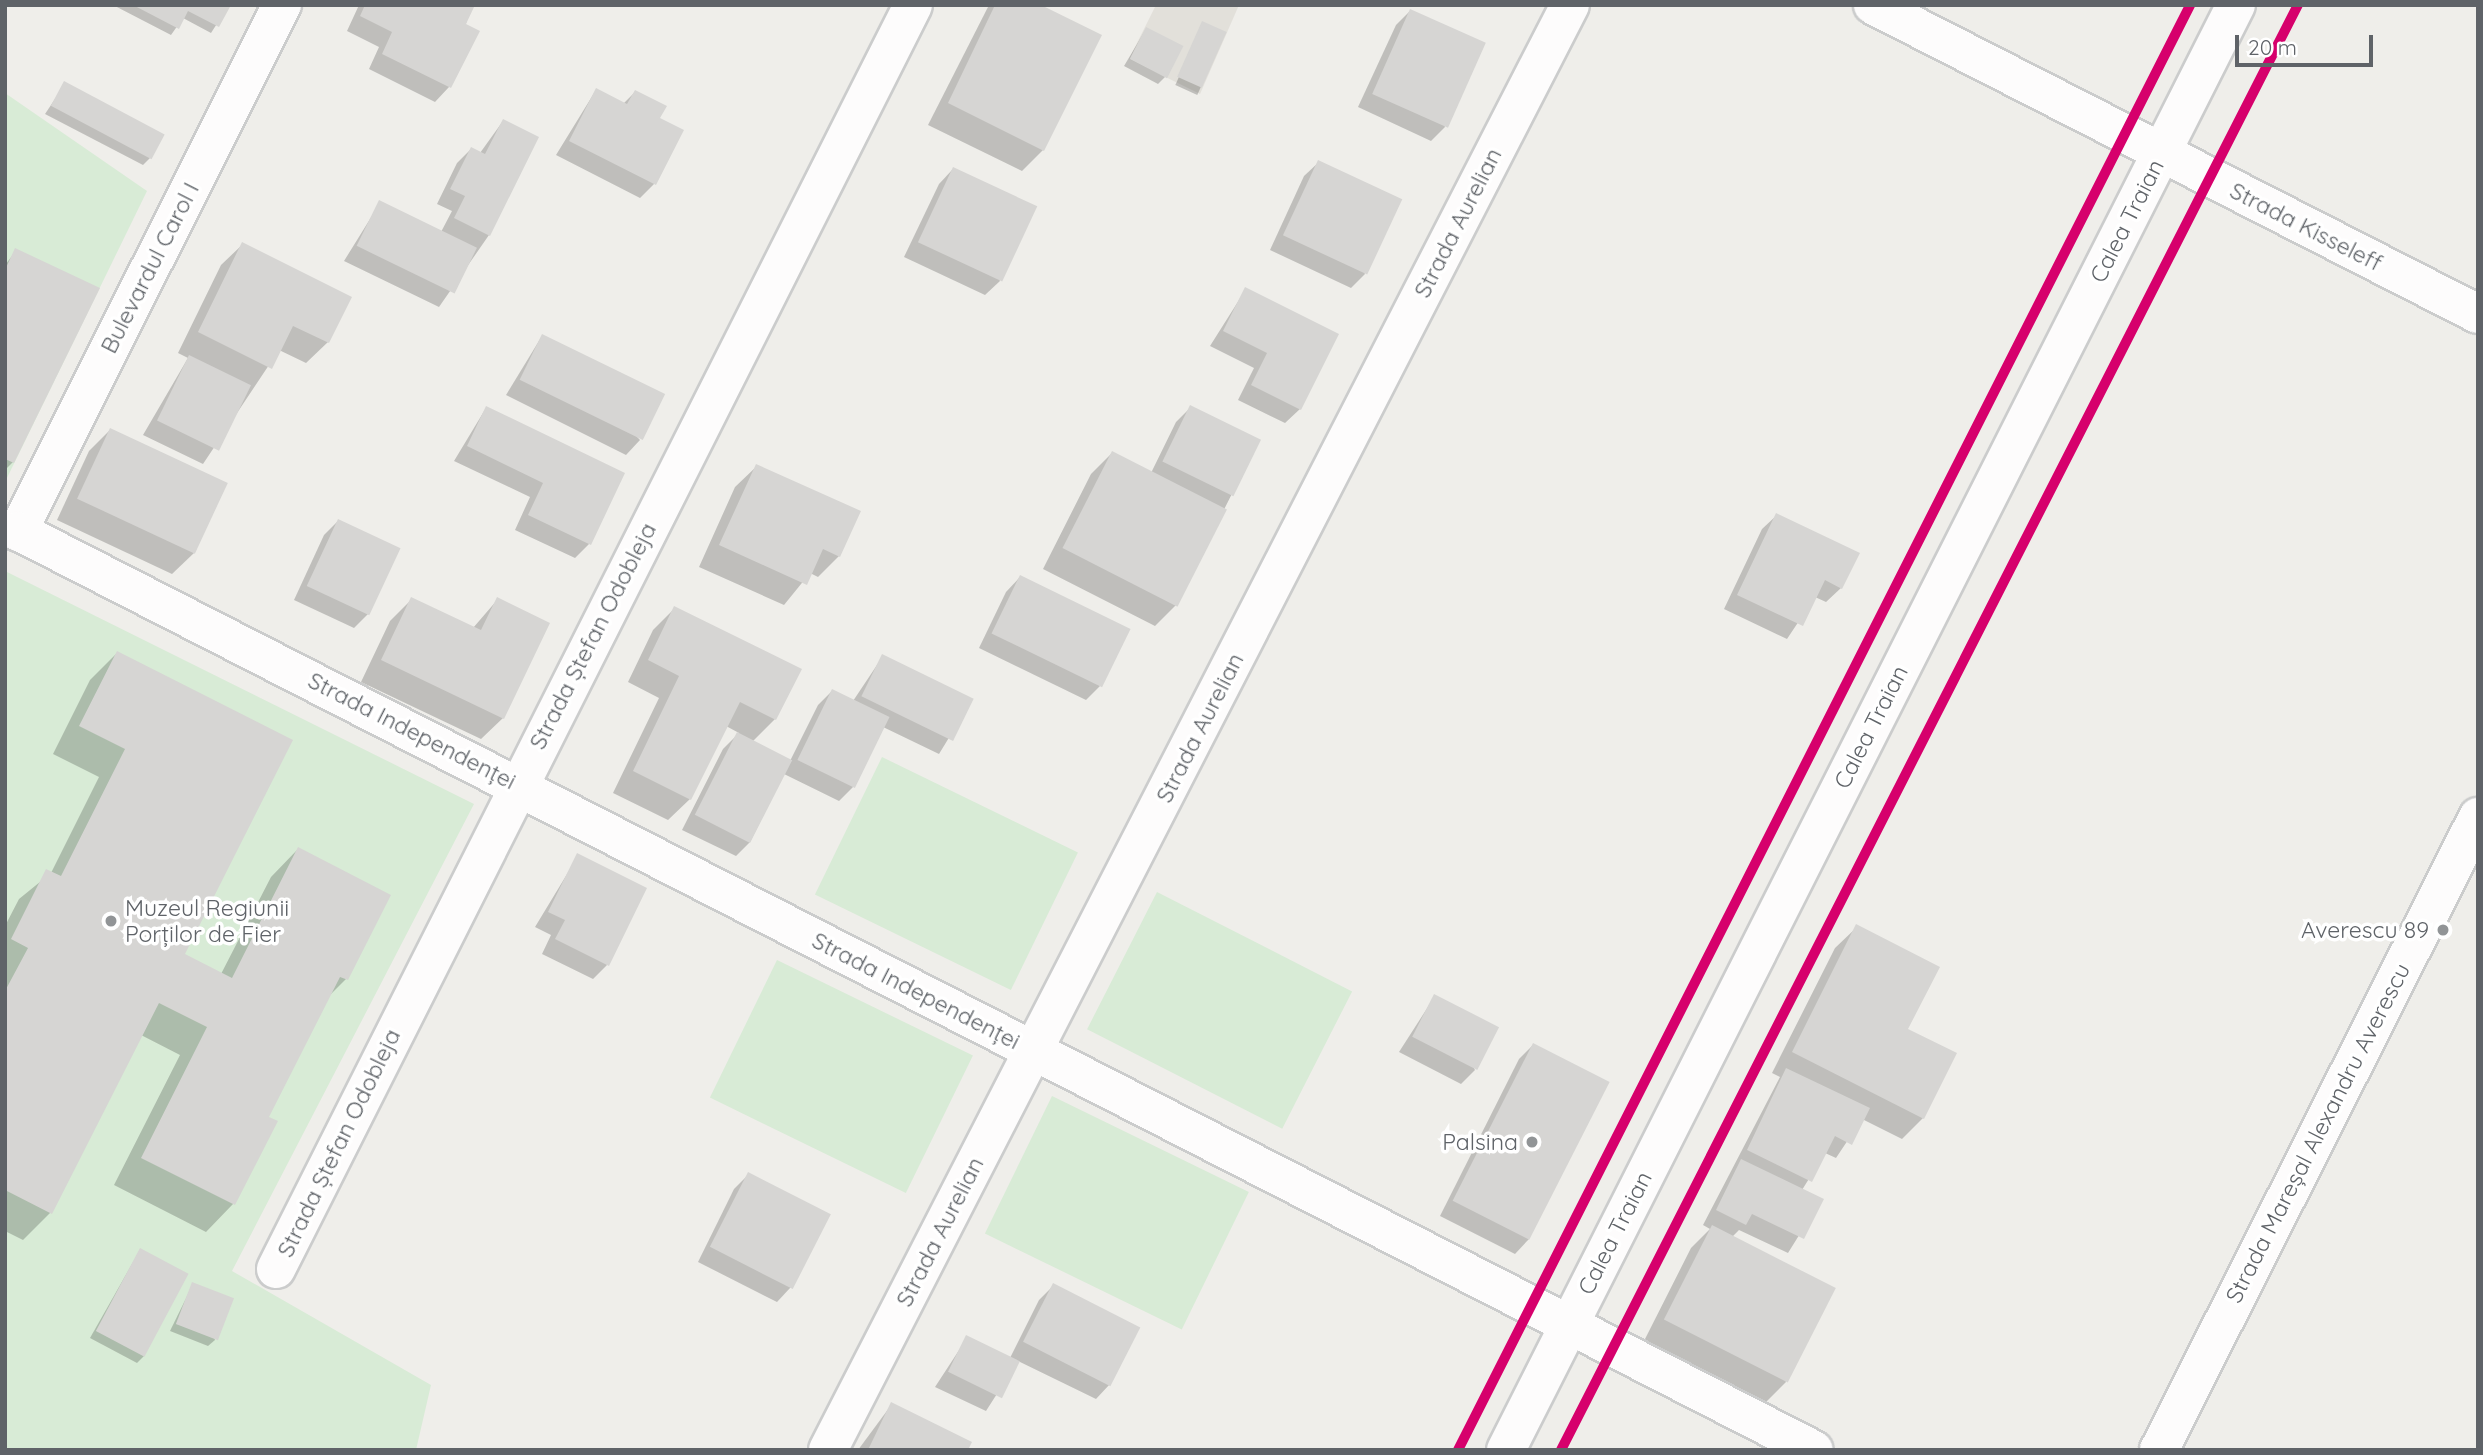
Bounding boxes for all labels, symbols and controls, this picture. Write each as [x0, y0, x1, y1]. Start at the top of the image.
scale bar [2238, 21, 2376, 65]
text: 20 m [2248, 34, 2297, 60]
street label: Strada Aurelian [1408, 144, 1508, 302]
street label: Calea Traian [2084, 155, 2170, 287]
street label: Strada Kisseleff [2225, 177, 2387, 277]
street label: Bulevardul Carol I [95, 178, 205, 358]
street label: Strada Ștefan Odobleja [524, 518, 662, 754]
street label: Strada Aurelian [1150, 649, 1250, 807]
street label: Calea Traian [1828, 661, 1914, 793]
street label: Strada Independenței [303, 667, 521, 795]
place label: Muzeul Regiunii Porților de Fier [125, 894, 289, 948]
marker: Muzeul Regiunii Porților de Fier [103, 913, 119, 929]
place label: Averescu 89 [2301, 916, 2429, 944]
marker: Averescu 89 [2435, 922, 2451, 938]
street label: Strada Independenței [807, 927, 1025, 1055]
street label: Strada Mareșal Alexandru Averescu [2220, 958, 2416, 1308]
street label: Strada Ștefan Odobleja [272, 1024, 406, 1262]
place label: Palsina [1442, 1128, 1518, 1156]
marker: Palsina [1524, 1134, 1540, 1150]
street label: Strada Aurelian [890, 1153, 990, 1311]
street label: Calea Traian [1572, 1167, 1658, 1299]

